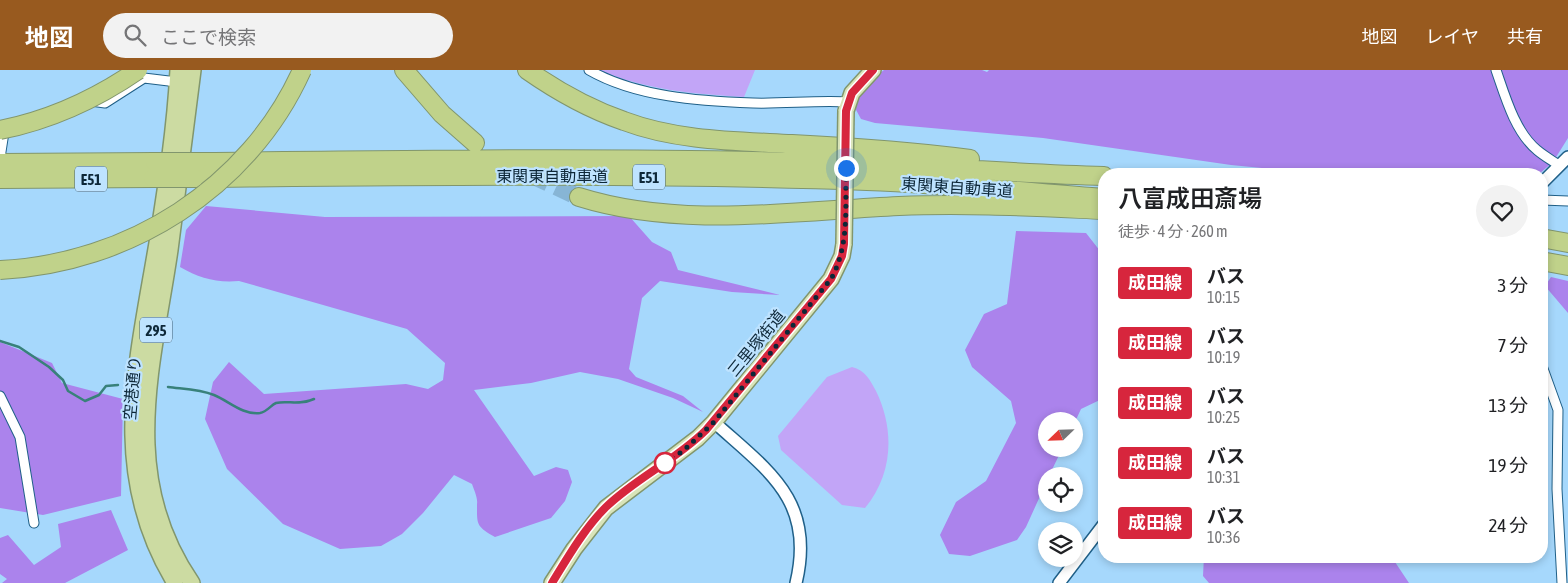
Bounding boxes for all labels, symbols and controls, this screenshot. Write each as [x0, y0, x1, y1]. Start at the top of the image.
search box [103, 13, 453, 58]
icon: search [121, 21, 149, 49]
text: 地図 [25, 24, 73, 51]
text: ここで検索 [161, 26, 256, 48]
text: 地図 [1362, 26, 1398, 47]
text: レイヤ [1426, 26, 1479, 47]
text: 共有 [1507, 26, 1543, 47]
your location [834, 156, 859, 181]
road number: E51 [633, 164, 665, 190]
road number: E51 [75, 166, 107, 192]
street label: 東関東自動車道 [496, 167, 608, 185]
street label: 東関東自動車道 [901, 174, 1013, 200]
text: 八富成田斎場 [1118, 185, 1262, 212]
button: heart [1476, 185, 1528, 237]
text: 徒歩 · 4 分 · 260 m [1118, 222, 1228, 240]
text: バス [1207, 265, 1245, 287]
text: 成田線 [1128, 272, 1182, 293]
text: 3 分 [1497, 274, 1528, 296]
text: 10:15 [1207, 288, 1240, 306]
street label: 三里塚街道 [724, 306, 788, 380]
road number: 295 [140, 318, 172, 342]
text: バス [1207, 325, 1245, 347]
text: 成田線 [1128, 332, 1182, 353]
text: 7 分 [1497, 334, 1528, 356]
text: 10:19 [1207, 348, 1240, 366]
street label: 空港通り [120, 355, 144, 421]
text: バス [1207, 385, 1245, 407]
text: 成田線 [1128, 392, 1182, 413]
text: 13 分 [1489, 394, 1528, 416]
text: 10:25 [1207, 408, 1240, 426]
north arrow [1038, 412, 1082, 458]
map controls [1038, 412, 1083, 567]
text: バス [1207, 445, 1245, 467]
unlabelled marker [654, 452, 676, 474]
text: 成田線 [1128, 452, 1182, 473]
text: 19 分 [1489, 454, 1528, 476]
button: locate [1038, 467, 1083, 512]
text: 10:31 [1207, 468, 1240, 486]
text: バス [1207, 505, 1245, 527]
text: 成田線 [1128, 512, 1182, 533]
text: 24 分 [1489, 514, 1528, 536]
button: layers [1038, 522, 1083, 567]
text: 10:36 [1207, 528, 1240, 546]

